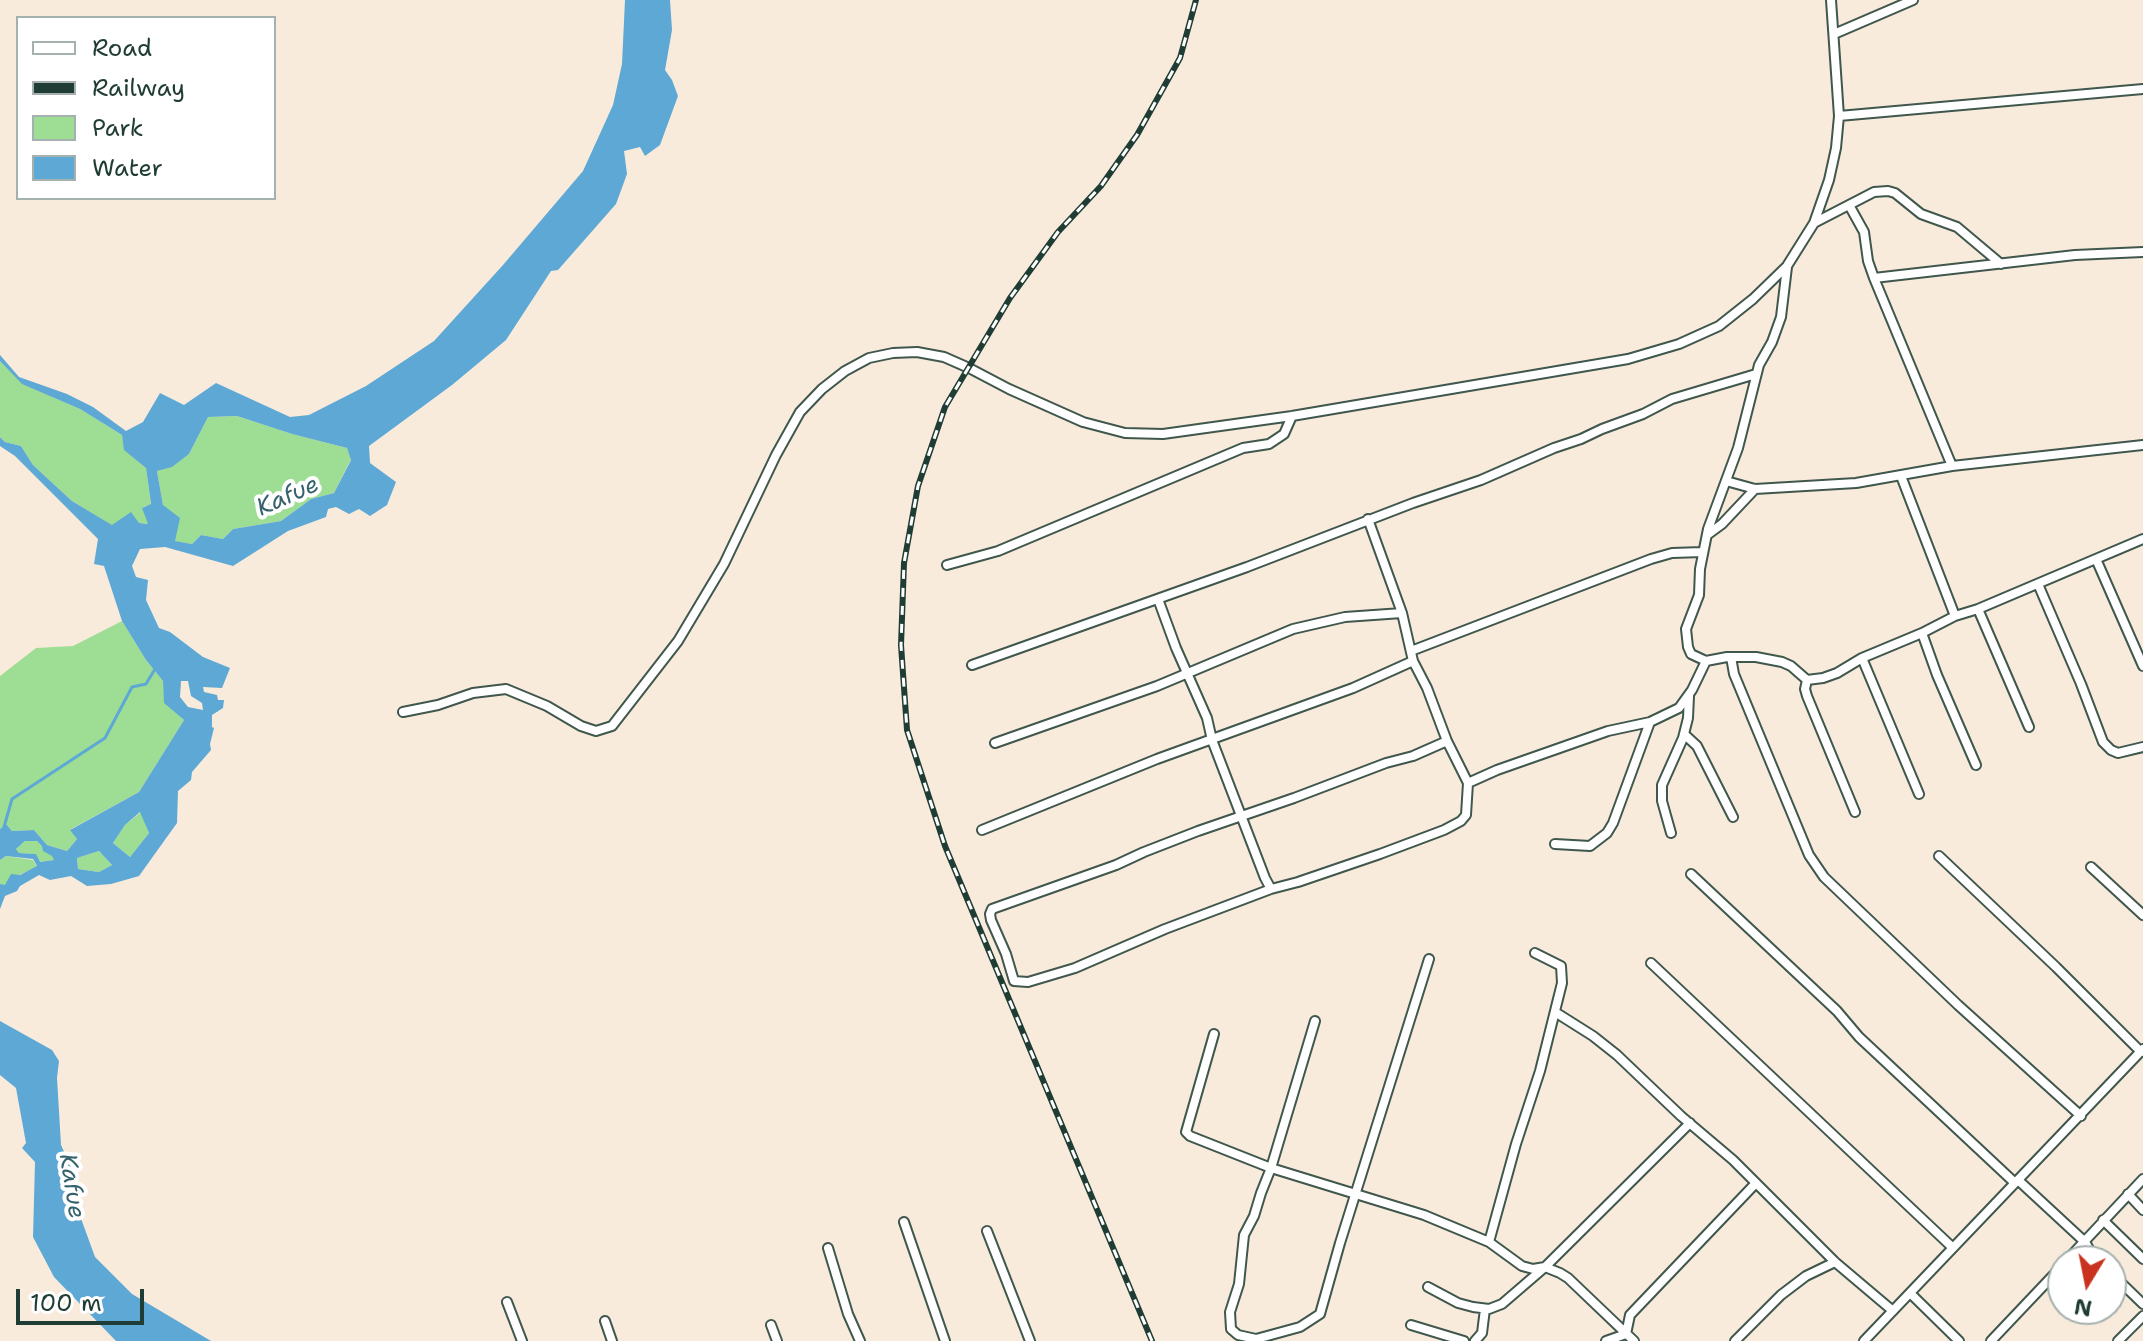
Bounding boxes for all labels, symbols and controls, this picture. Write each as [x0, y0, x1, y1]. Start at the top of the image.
legend [16, 16, 276, 200]
text: Road [92, 32, 152, 64]
text: Railway [92, 72, 185, 104]
text: Park [92, 112, 144, 144]
text: Water [92, 152, 163, 184]
water label: Kafue [252, 471, 324, 523]
water label: Kafue [52, 1151, 90, 1221]
north arrow [2047, 1245, 2127, 1325]
scale bar [20, 1273, 148, 1323]
text: 100 m [30, 1287, 102, 1319]
text: N [2072, 1291, 2094, 1323]

